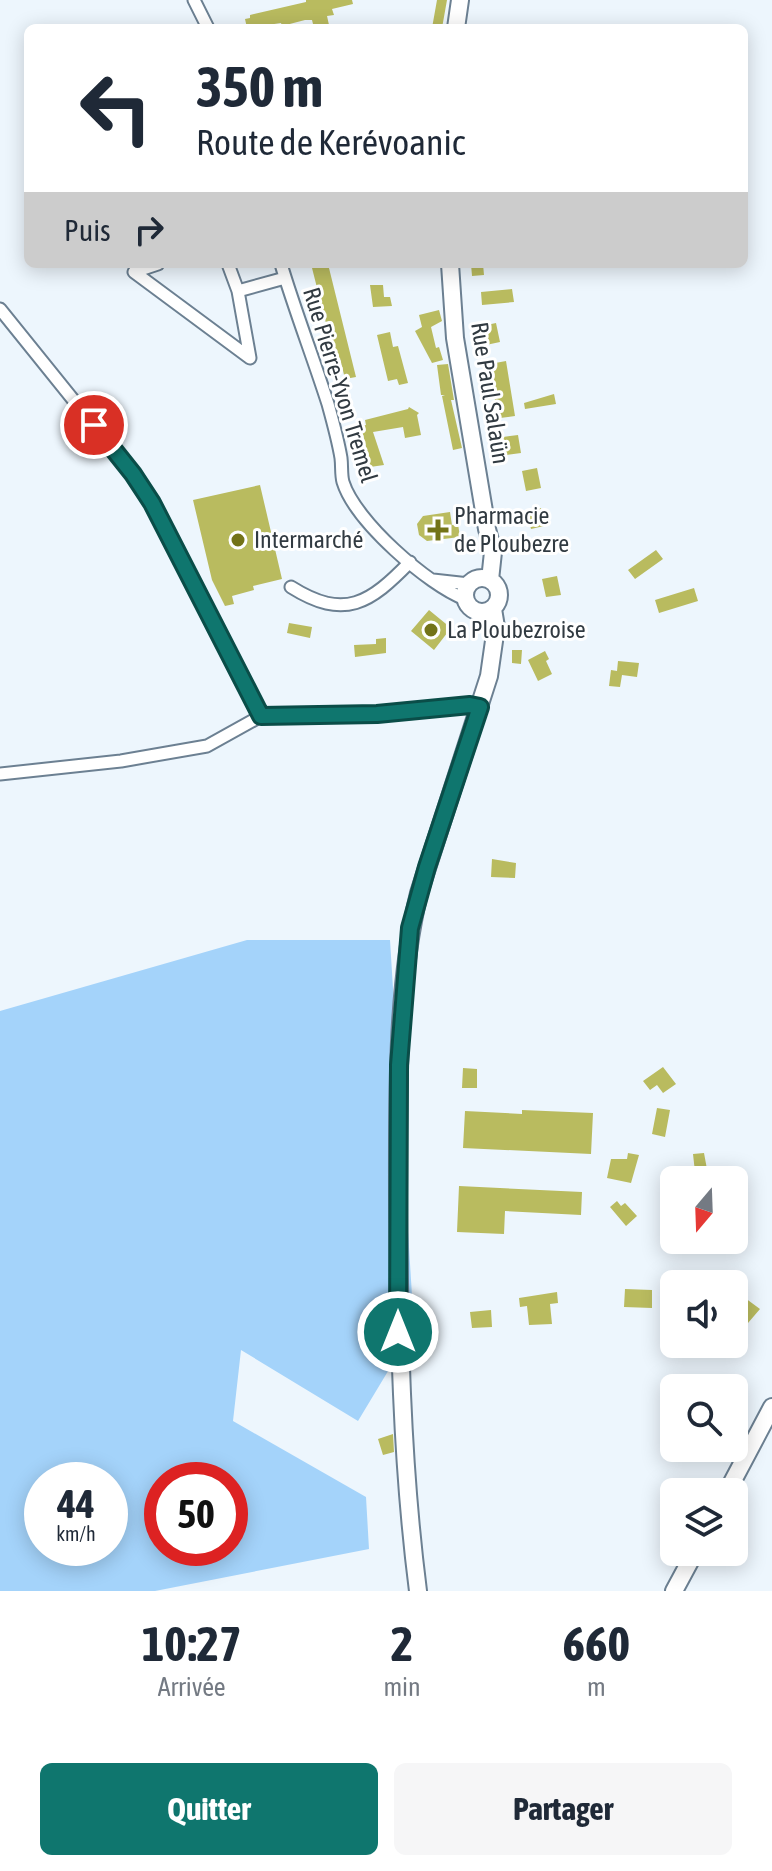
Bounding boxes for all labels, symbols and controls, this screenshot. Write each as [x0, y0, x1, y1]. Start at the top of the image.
text: 350 m [196, 55, 323, 119]
icon: left [64, 56, 168, 160]
text: Route de Kerévoanic [196, 121, 465, 163]
icon: right [127, 208, 171, 252]
text: Puis [64, 213, 111, 247]
street label: Rue Pierre-Yvon Tremel [298, 284, 383, 486]
street label: Rue Paul Salaün [466, 320, 515, 466]
pin [60, 391, 128, 459]
icon: arrive [72, 403, 116, 447]
place label: Pharmacie de Ploubezre [454, 502, 569, 557]
marker: Pharmacie de Ploubezre [429, 521, 447, 539]
place label: Intermarché [254, 526, 363, 553]
marker: Intermarché [229, 531, 247, 549]
place label: La Ploubezroise [447, 616, 586, 643]
marker: La Ploubezroise [422, 621, 440, 639]
north arrow [660, 1166, 748, 1254]
map controls [660, 1166, 748, 1566]
button: sound [660, 1270, 748, 1358]
position arrow [356, 1290, 440, 1374]
button: search [660, 1374, 748, 1462]
speed limit sign: 50 [144, 1462, 248, 1566]
button: layers [660, 1478, 748, 1566]
text: 44 [57, 1481, 95, 1526]
text: km/h [56, 1522, 96, 1545]
text: 10:27 [142, 1616, 242, 1671]
text: 2 [391, 1616, 413, 1671]
text: 660 [563, 1616, 630, 1671]
text: Arrivée [158, 1672, 226, 1702]
text: min [383, 1672, 421, 1702]
text: m [587, 1672, 606, 1702]
button: Quitter [40, 1763, 378, 1855]
button: Partager [394, 1763, 732, 1855]

